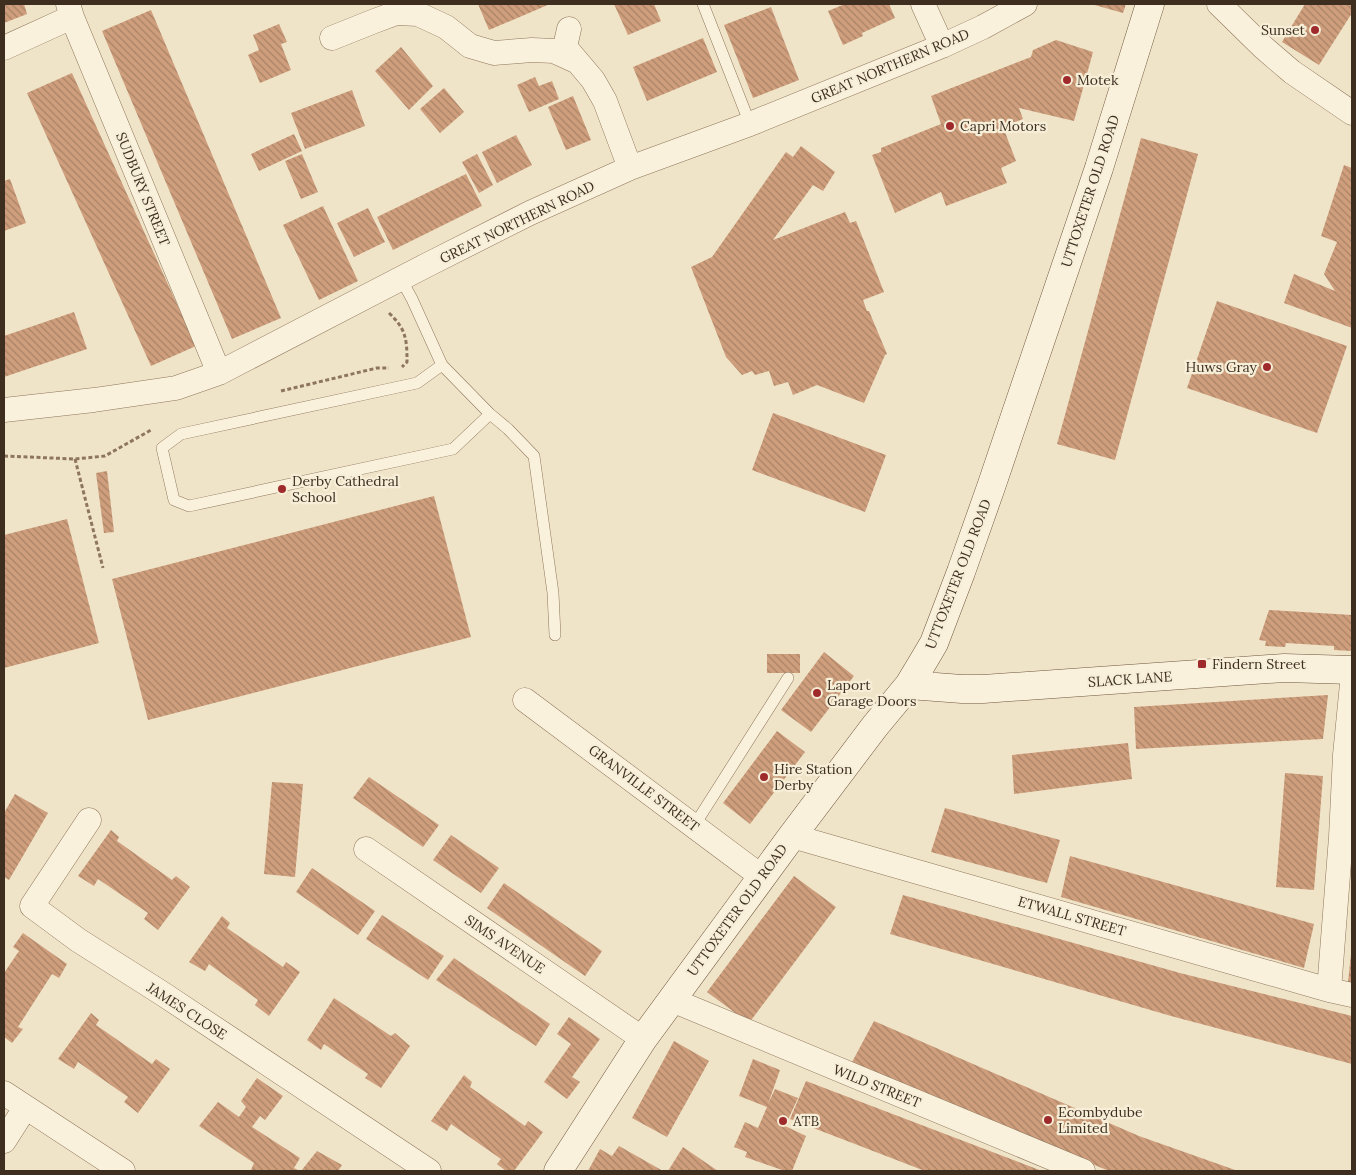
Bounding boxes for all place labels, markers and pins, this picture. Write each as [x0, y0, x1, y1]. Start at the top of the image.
place label: Sunset [1261, 21, 1306, 39]
marker: Sunset [1309, 24, 1321, 36]
place label: Motek [1077, 71, 1119, 89]
marker: Motek [1061, 74, 1073, 86]
place label: Capri Motors [960, 117, 1046, 135]
marker: Capri Motors [944, 120, 956, 132]
place label: Huws Gray [1186, 358, 1258, 376]
marker: Huws Gray [1261, 361, 1273, 373]
place label: Derby Cathedral School [292, 472, 399, 506]
marker: Derby Cathedral School [276, 483, 288, 495]
place label: Findern Street [1212, 655, 1307, 673]
marker: Findern Street [1196, 658, 1208, 670]
place label: Laport Garage Doors [827, 676, 916, 710]
marker: Laport Garage Doors [811, 687, 823, 699]
place label: Hire Station Derby [774, 760, 853, 794]
marker: Hire Station Derby [758, 771, 770, 783]
place label: Ecombydube Limited [1058, 1103, 1143, 1137]
place label: ATB [792, 1112, 819, 1130]
marker: Ecombydube Limited [1042, 1114, 1054, 1126]
marker: ATB [777, 1115, 789, 1127]

